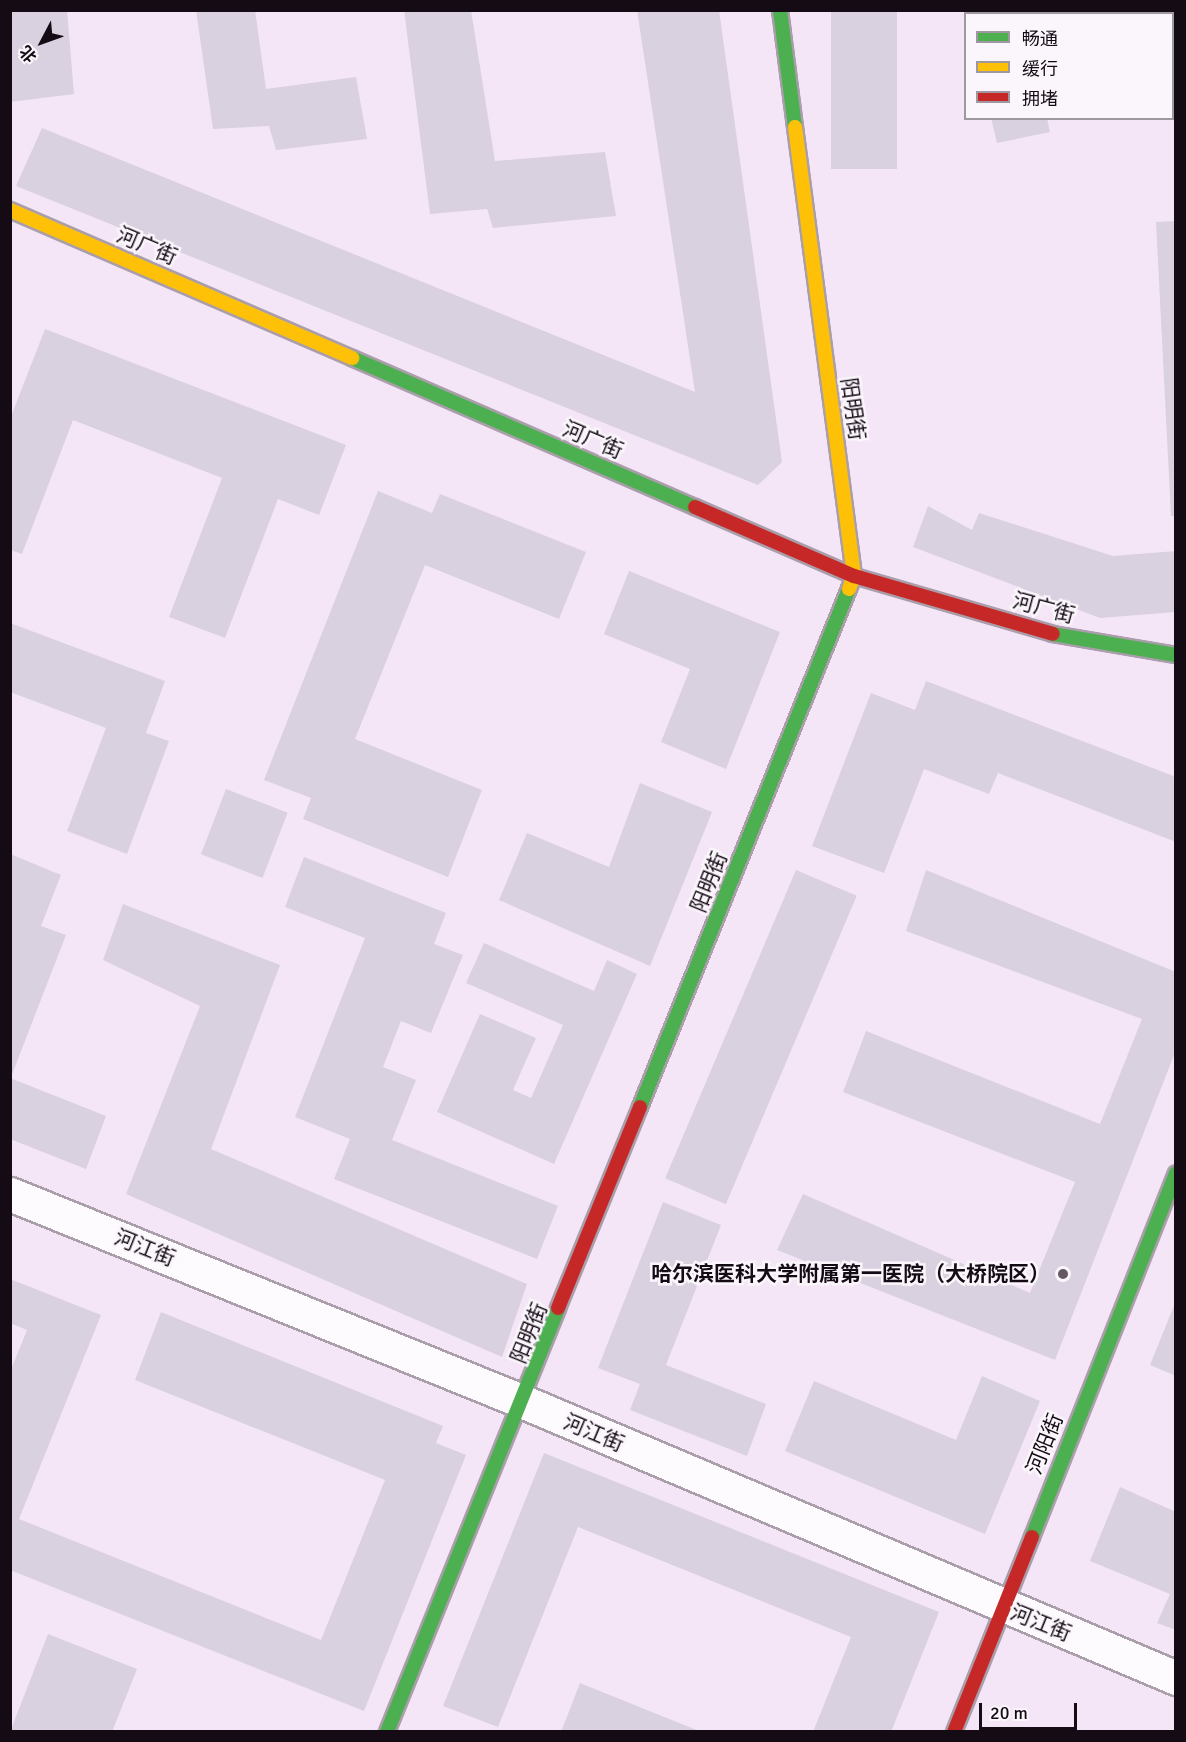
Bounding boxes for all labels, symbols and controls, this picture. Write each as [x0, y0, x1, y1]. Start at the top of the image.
north arrow [12, 12, 72, 72]
legend [964, 12, 1174, 120]
text: 畅通 [1022, 28, 1058, 50]
text: 北 [16, 41, 41, 66]
text: 缓行 [1022, 58, 1058, 80]
text: 拥堵 [1022, 88, 1058, 110]
street label: 河广街 [113, 222, 181, 270]
street label: 阳明街 [836, 376, 870, 442]
street label: 河广街 [559, 416, 627, 464]
street label: 河广街 [1010, 588, 1078, 628]
street label: 阳明街 [686, 848, 732, 916]
street label: 河江街 [111, 1225, 179, 1271]
place label: 哈尔滨医科大学附属第一医院（大桥院区） [651, 1261, 1050, 1287]
marker: 哈尔滨医科大学附属第一医院（大桥院区） [1054, 1265, 1072, 1283]
street label: 阳明街 [506, 1299, 552, 1367]
street label: 河江街 [560, 1409, 628, 1457]
street label: 河阳街 [1022, 1410, 1068, 1478]
street label: 河江街 [1007, 1600, 1075, 1646]
scale bar [982, 1691, 1080, 1729]
text: 20 m [990, 1702, 1028, 1724]

